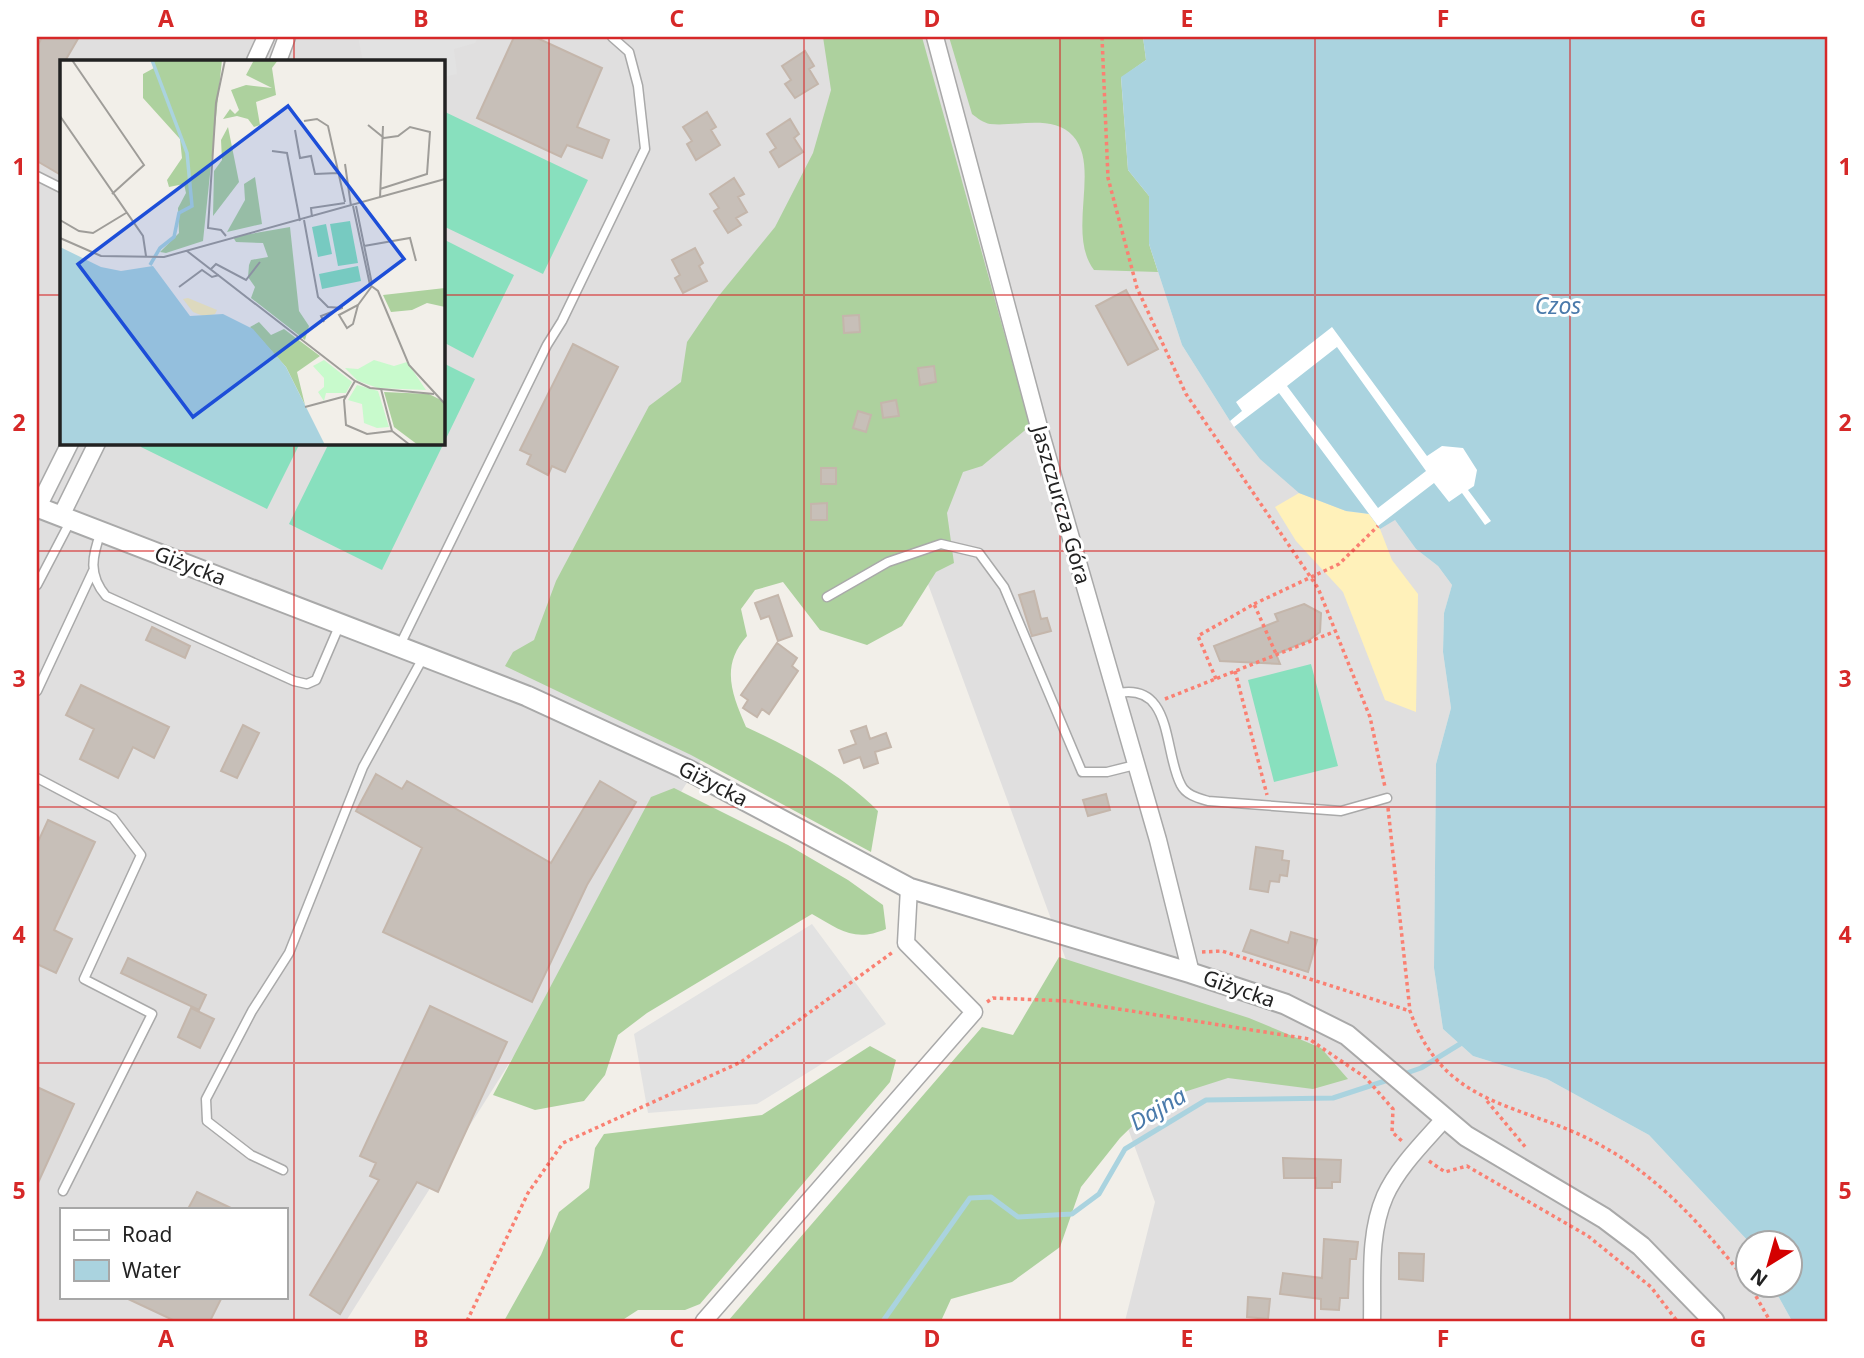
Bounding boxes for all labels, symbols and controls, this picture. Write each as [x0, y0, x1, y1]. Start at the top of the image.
text: A [158, 2, 174, 34]
text: B [413, 2, 429, 34]
text: C [670, 2, 685, 34]
text: D [924, 2, 940, 34]
text: E [1181, 2, 1193, 34]
text: F [1437, 2, 1449, 34]
text: G [1690, 2, 1706, 34]
inset map [60, 60, 444, 444]
text: 1 [12, 150, 26, 182]
text: 1 [1838, 150, 1852, 182]
water label: Czos [1535, 289, 1581, 321]
text: 2 [12, 406, 26, 438]
text: 2 [1838, 406, 1852, 438]
street label: Jaszczurcza Góra [1025, 420, 1098, 587]
street label: Giżycka [151, 539, 230, 591]
text: 3 [12, 662, 26, 694]
text: 3 [1838, 662, 1852, 694]
street label: Giżycka [674, 754, 753, 812]
text: 4 [12, 918, 26, 950]
text: 4 [1838, 918, 1852, 950]
street label: Giżycka [1200, 963, 1279, 1013]
water label: Dajna [1123, 1079, 1192, 1137]
text: 5 [12, 1174, 26, 1206]
text: 5 [1838, 1174, 1852, 1206]
legend [60, 1208, 287, 1298]
text: Road [122, 1220, 172, 1248]
north arrow [1734, 1228, 1804, 1298]
text: Water [122, 1256, 181, 1284]
text: N [1745, 1263, 1773, 1293]
text: A [158, 1322, 174, 1354]
text: B [413, 1322, 429, 1354]
text: C [670, 1322, 685, 1354]
text: D [924, 1322, 940, 1354]
text: E [1181, 1322, 1193, 1354]
text: F [1437, 1322, 1449, 1354]
text: G [1690, 1322, 1706, 1354]

